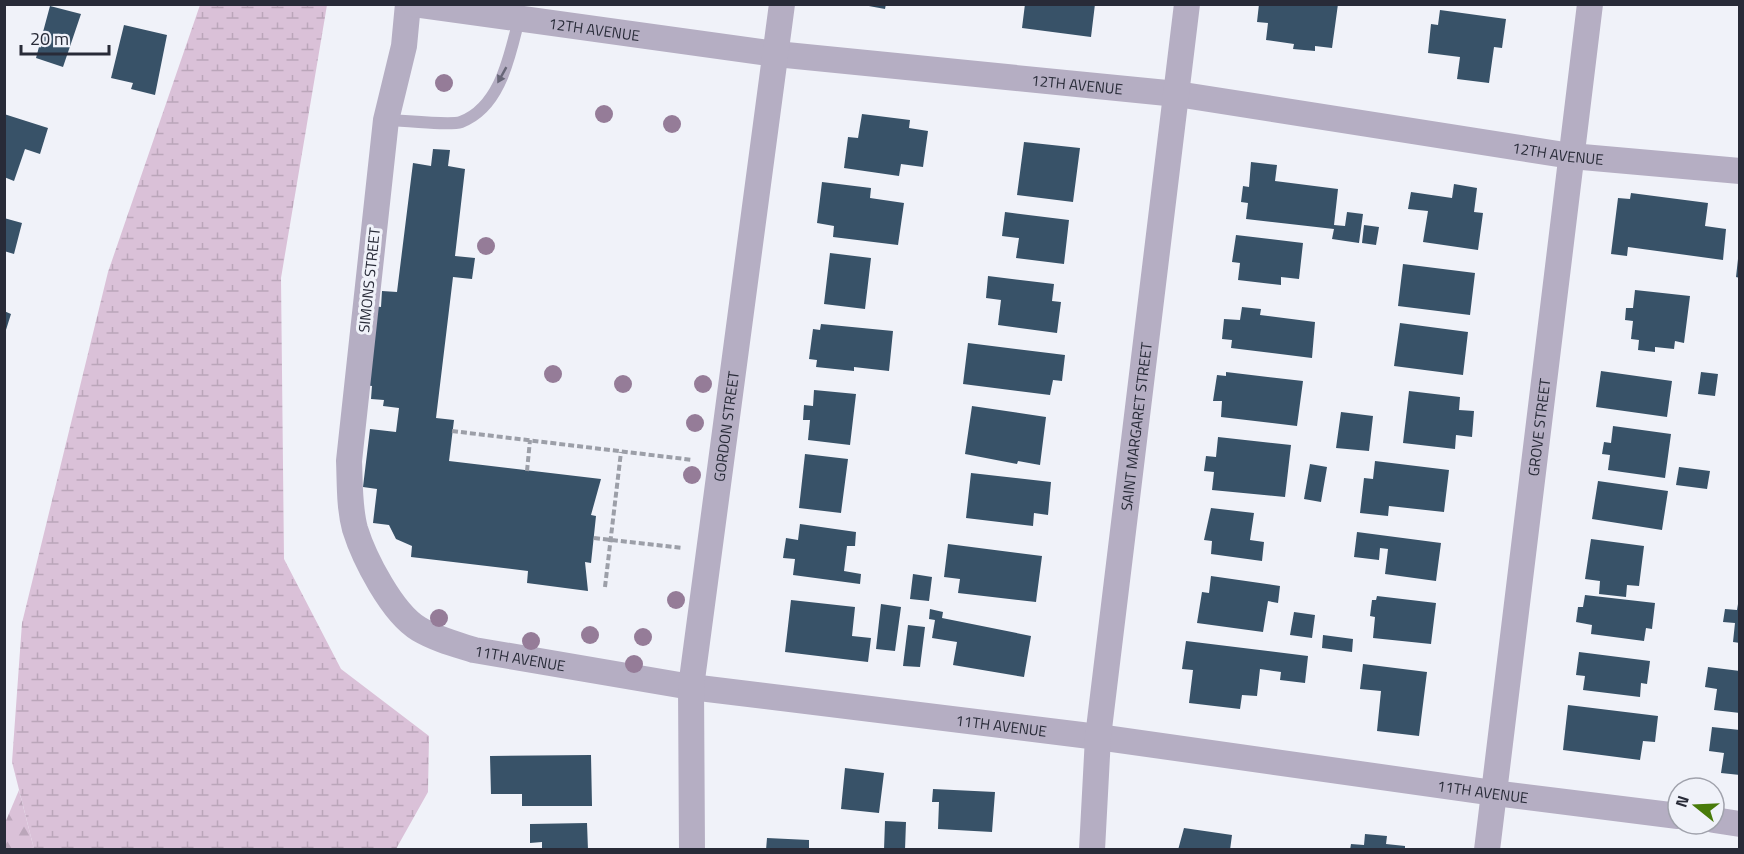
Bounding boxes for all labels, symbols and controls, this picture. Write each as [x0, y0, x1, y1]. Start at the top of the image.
street label: 12TH AVENUE [547, 11, 641, 47]
scale bar [21, 18, 110, 56]
text: 20 m [30, 25, 69, 52]
one-way arrow [497, 67, 507, 84]
street label: 12TH AVENUE [1030, 68, 1124, 100]
street label: 12TH AVENUE [1511, 135, 1605, 170]
street label: SIMONS STREET [352, 226, 386, 334]
street label: SAINT MARGARET STREET [1114, 341, 1157, 512]
street label: GORDON STREET [707, 370, 744, 483]
street label: GROVE STREET [1521, 377, 1556, 477]
street label: 11TH AVENUE [473, 639, 567, 677]
street label: 11TH AVENUE [954, 708, 1048, 742]
street label: 11TH AVENUE [1436, 774, 1530, 809]
north arrow [1666, 776, 1726, 836]
text: N [1669, 792, 1695, 810]

